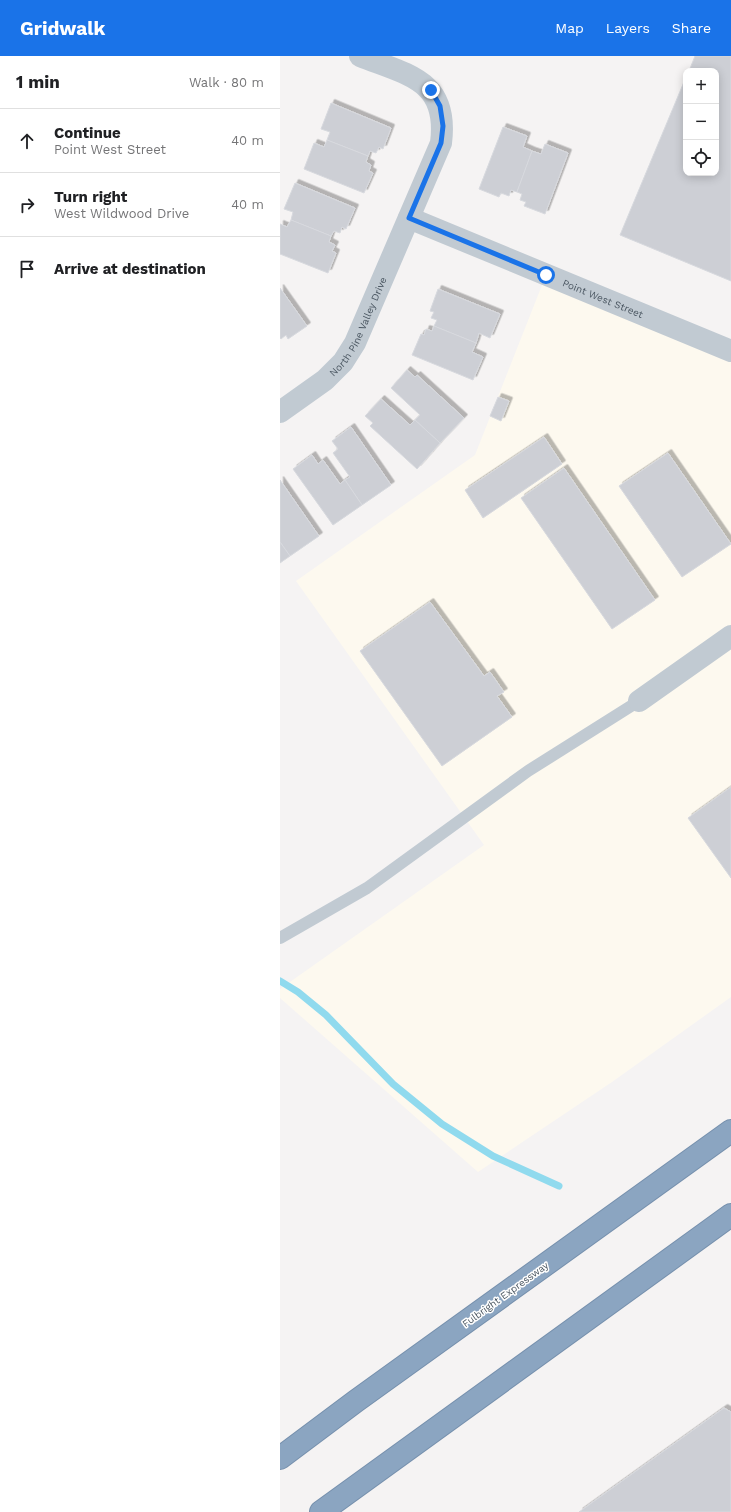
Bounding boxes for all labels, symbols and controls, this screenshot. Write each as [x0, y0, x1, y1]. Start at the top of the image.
text: Gridwalk [20, 17, 105, 40]
text: Map [555, 20, 584, 36]
text: Layers [606, 20, 650, 36]
text: Share [672, 20, 711, 36]
map controls [683, 68, 719, 176]
button: + [683, 68, 719, 104]
text: 1 min [16, 72, 60, 92]
text: Walk · 80 m [189, 75, 264, 90]
route end [422, 81, 440, 99]
button: − [683, 104, 719, 140]
text: Continue [54, 124, 121, 142]
icon: ahead [16, 130, 38, 152]
text: 40 m [231, 133, 264, 148]
button: locate [683, 140, 719, 176]
text: Point West Street [54, 142, 166, 157]
text: Turn right [54, 188, 127, 206]
icon: right [16, 194, 38, 216]
text: 40 m [231, 197, 264, 212]
text: West Wildwood Drive [54, 206, 189, 221]
icon: arrive [16, 258, 38, 280]
text: Arrive at destination [54, 260, 206, 278]
route start [537, 266, 555, 284]
street label: North Pine Valley Drive [327, 275, 389, 378]
street label: Point West Street [561, 277, 646, 320]
street label: Fulbright Expressway [460, 1259, 551, 1329]

